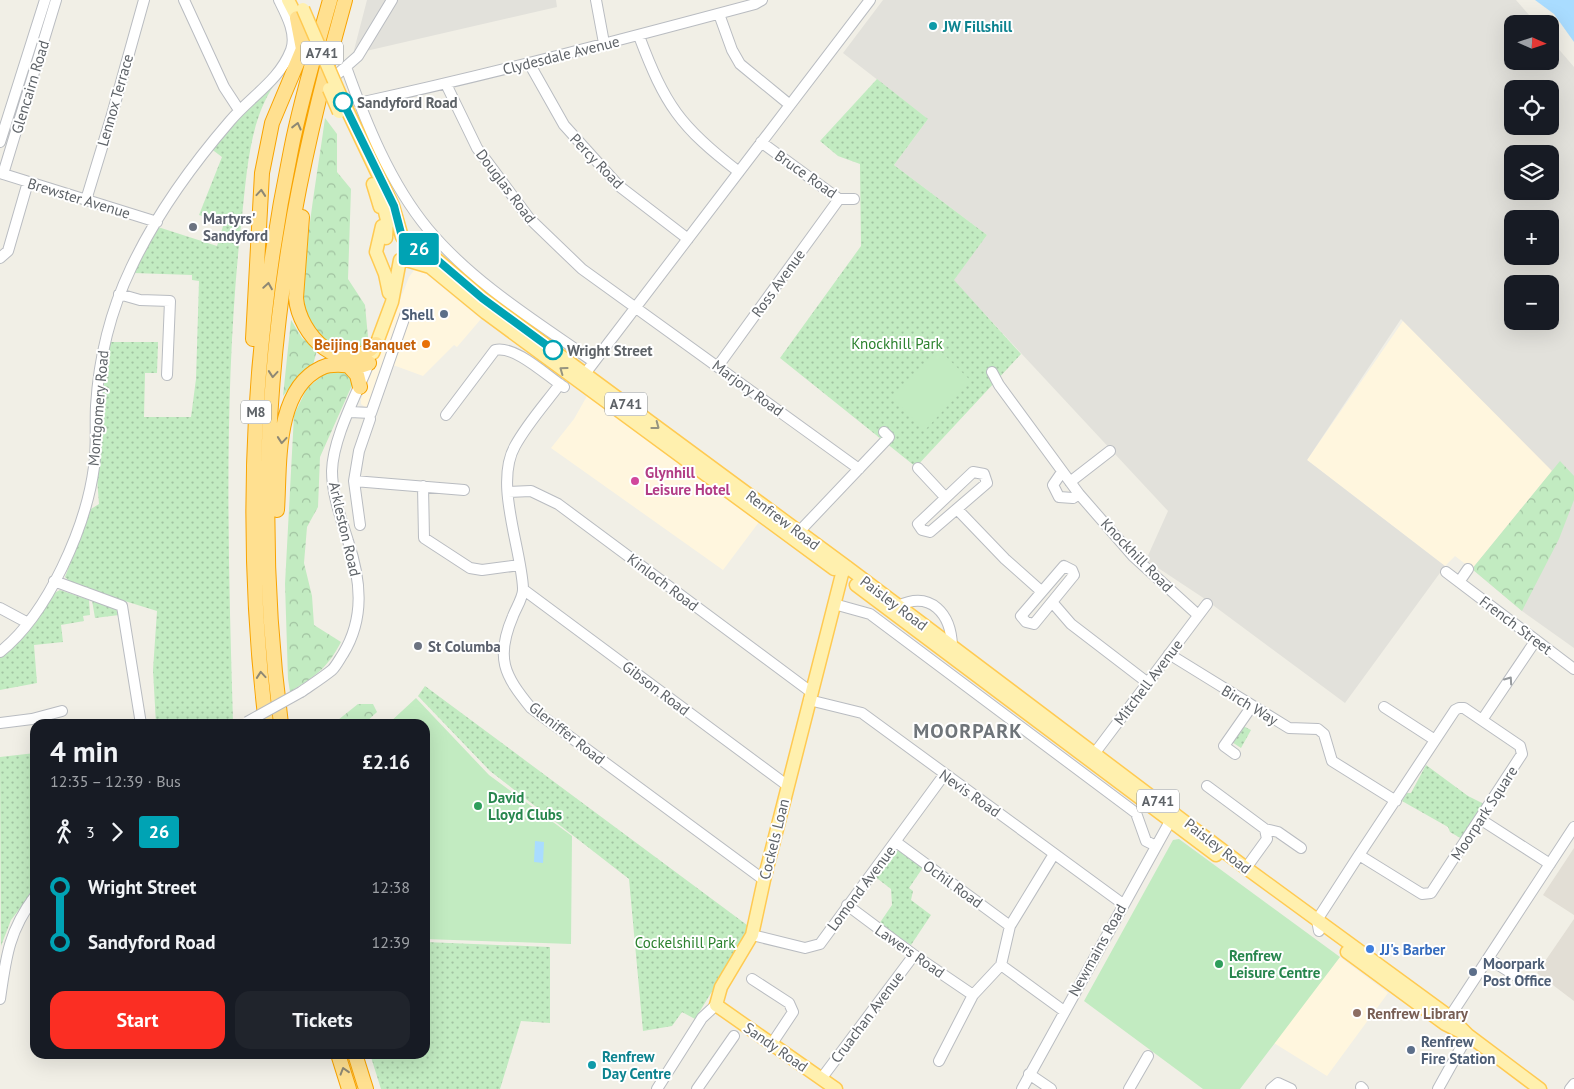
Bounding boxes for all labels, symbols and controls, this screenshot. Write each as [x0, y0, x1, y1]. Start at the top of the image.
north arrow [1504, 15, 1559, 70]
map controls [1504, 15, 1559, 330]
place label: JW Fillshill [942, 17, 1013, 36]
marker: JW Fillshill [927, 20, 939, 32]
street label: Clydesdale Avenue [501, 31, 621, 79]
street label: Glencairn Road [7, 38, 53, 136]
road number: A741 [301, 42, 343, 64]
street label: Lennox Terrace [93, 52, 137, 148]
button: locate [1504, 80, 1559, 135]
marker: Sandyford Road [333, 92, 353, 112]
place label: Sandyford Road [357, 93, 458, 112]
one-way arrow [291, 122, 302, 131]
street label: Percy Road [566, 129, 628, 193]
street label: Douglas Road [472, 145, 540, 227]
button: layers [1504, 145, 1559, 200]
street label: Bruce Road [771, 146, 841, 202]
street label: Brewster Avenue [25, 173, 133, 223]
one-way arrow [255, 189, 266, 197]
place label: Martyrs' Sandyford [203, 209, 268, 245]
button: + [1504, 210, 1559, 265]
marker: Martyrs' Sandyford [187, 221, 199, 233]
line badge: 26 [396, 233, 442, 265]
text: 26 [409, 237, 429, 260]
street label: Ross Avenue [747, 245, 809, 321]
button: − [1504, 275, 1559, 330]
one-way arrow [262, 282, 273, 290]
place label: Shell [401, 305, 435, 324]
marker: Shell [438, 308, 450, 320]
park label: Knockhill Park [851, 334, 944, 353]
place label: Beijing Banquet [314, 335, 417, 354]
marker: Beijing Banquet [420, 338, 432, 350]
marker: Wright Street [543, 340, 563, 360]
place label: Wright Street [567, 341, 653, 360]
street label: Montgomery Road [83, 349, 113, 467]
street label: Marjory Road [709, 356, 787, 420]
one-way arrow [559, 367, 569, 376]
one-way arrow [268, 370, 279, 378]
road number: A741 [605, 392, 647, 416]
road number: M8 [241, 401, 271, 424]
one-way arrow [650, 420, 659, 428]
one-way arrow [277, 436, 288, 444]
place label: Glynhill Leisure Hotel [645, 463, 731, 499]
marker: Glynhill Leisure Hotel [629, 475, 641, 487]
street label: Arkleston Road [325, 480, 365, 578]
street label: Renfrew Road [742, 486, 824, 554]
street label: Knockhill Road [1097, 514, 1177, 596]
street label: Kinloch Road [624, 549, 702, 615]
street label: Paisley Road [857, 571, 931, 635]
street label: French Street [1476, 592, 1556, 658]
street label: Mitchell Avenue [1110, 635, 1186, 729]
place label: St Columba [428, 637, 501, 656]
marker: St Columba [412, 640, 424, 652]
street label: Gibson Road [618, 656, 694, 720]
one-way arrow [256, 671, 267, 679]
one-way arrow [1503, 676, 1512, 686]
street label: Birch Way [1218, 681, 1282, 729]
street label: Gleniffer Road [525, 697, 609, 769]
district label: MOORPARK [913, 718, 1023, 744]
text: 4 min [50, 733, 118, 770]
text: £2.16 [362, 750, 410, 774]
street label: Moorpark Square [1446, 762, 1522, 864]
street label: Nevis Road [936, 765, 1004, 821]
text: 12:35 – 12:39 · Bus [50, 771, 181, 791]
place label: David Lloyd Clubs [488, 788, 562, 824]
road number: A741 [1137, 789, 1179, 812]
street label: Cockels Loan [755, 797, 793, 881]
marker: David Lloyd Clubs [472, 800, 484, 812]
street label: Paisley Road [1181, 814, 1255, 878]
icon: walk [50, 818, 78, 846]
icon: forward [103, 818, 131, 846]
text: 26 [149, 820, 169, 843]
text: 3 [86, 822, 95, 842]
street label: Lomond Avenue [823, 842, 899, 934]
street label: Ochil Road [919, 856, 987, 912]
text: Wright Street [88, 875, 196, 899]
text: 12:38 [372, 877, 410, 897]
street label: Newmains Road [1064, 901, 1130, 999]
street label: Lawers Road [872, 920, 948, 982]
text: Sandyford Road [88, 930, 216, 954]
text: 12:39 [372, 932, 410, 952]
park label: Cockelshill Park [635, 933, 736, 952]
place label: JJ's Barber [1379, 940, 1446, 959]
marker: JJ's Barber [1364, 943, 1376, 955]
place label: Renfrew Leisure Centre [1229, 946, 1321, 982]
place label: Moorpark Post Office [1483, 954, 1552, 990]
marker: Renfrew Leisure Centre [1213, 958, 1225, 970]
marker: Moorpark Post Office [1467, 966, 1479, 978]
street label: Cruachan Avenue [826, 967, 908, 1067]
button: Start [50, 991, 225, 1049]
button: Tickets [235, 991, 410, 1049]
place label: Renfrew Library [1367, 1004, 1469, 1023]
marker: Renfrew Library [1351, 1007, 1363, 1019]
street label: Sandy Road [740, 1018, 812, 1076]
place label: Renfrew Fire Station [1421, 1032, 1495, 1068]
marker: Renfrew Fire Station [1405, 1044, 1417, 1056]
place label: Renfrew Day Centre [602, 1047, 672, 1083]
marker: Renfrew Day Centre [586, 1059, 598, 1071]
one-way arrow [339, 1068, 349, 1076]

